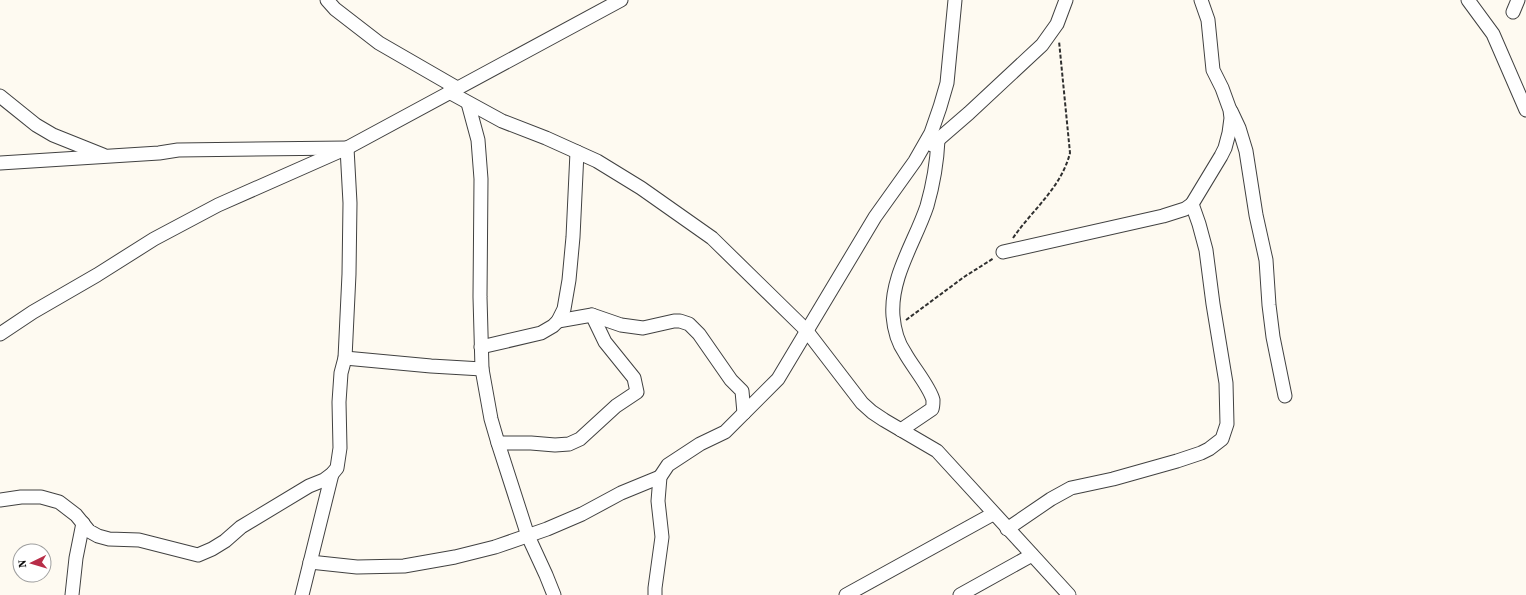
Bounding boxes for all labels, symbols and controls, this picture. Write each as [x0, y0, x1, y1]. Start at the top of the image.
north arrow [12, 543, 52, 583]
text: N [15, 559, 30, 568]

